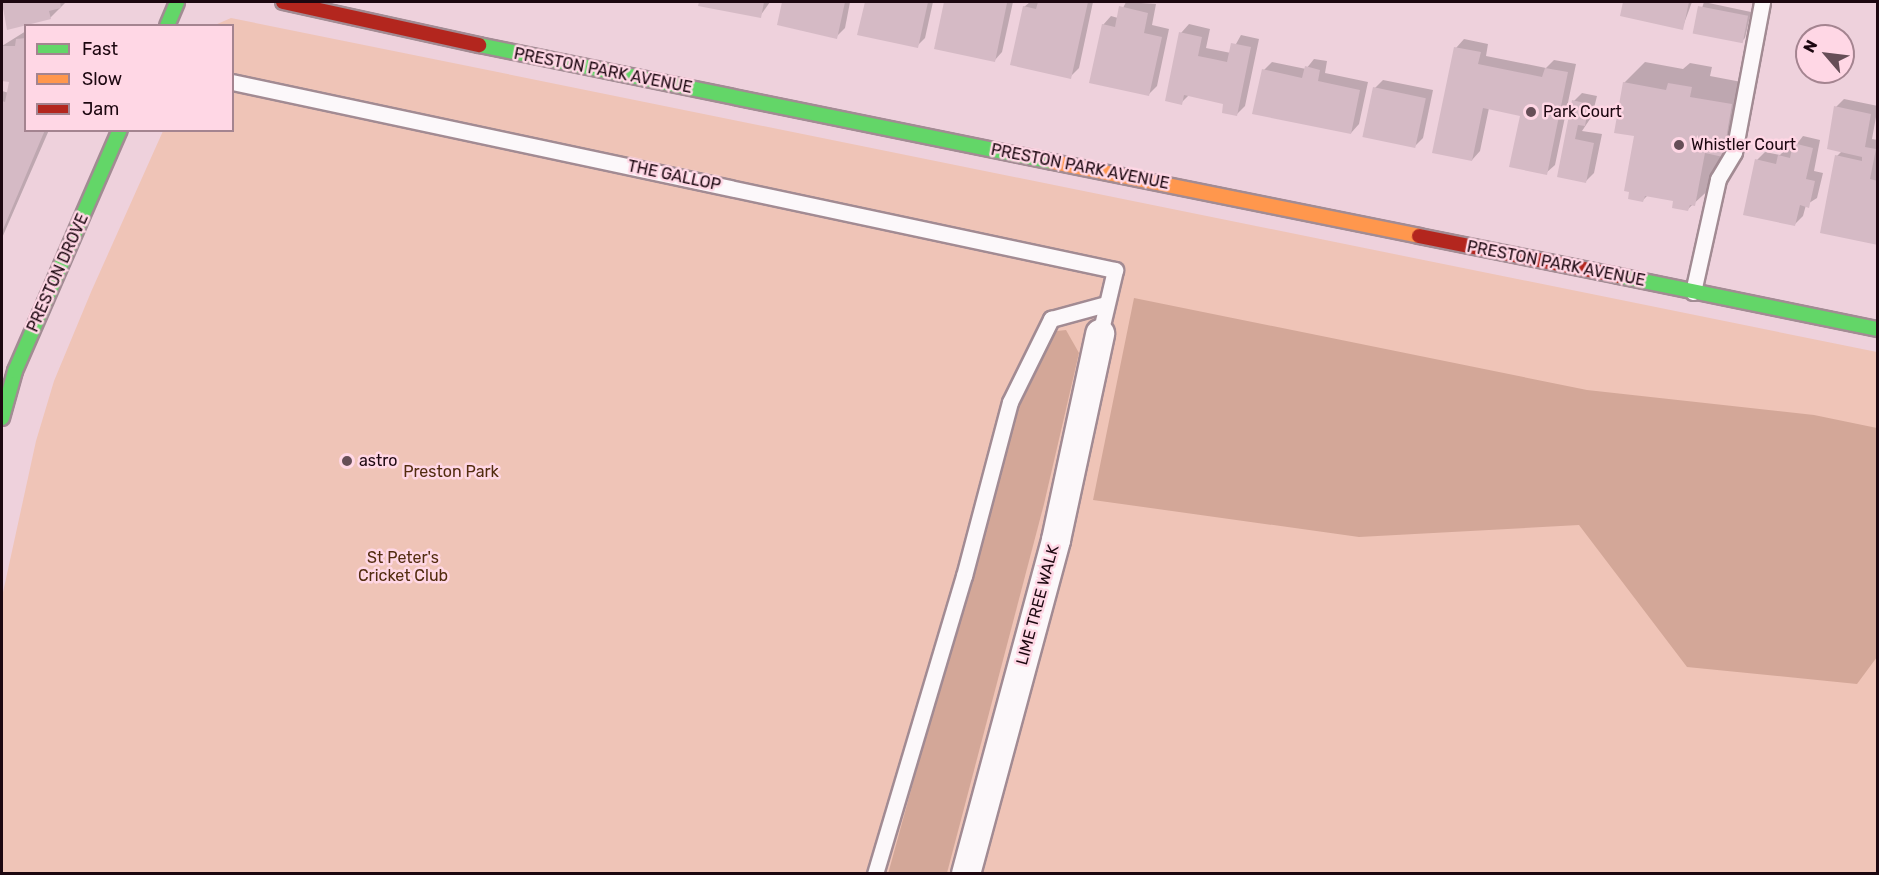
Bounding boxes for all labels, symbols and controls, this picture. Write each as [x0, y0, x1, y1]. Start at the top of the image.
legend [24, 24, 234, 132]
north arrow [1795, 24, 1855, 84]
text: N [1799, 37, 1822, 56]
text: Fast [82, 38, 118, 60]
street label: PRESTON PARK AVENUE [512, 44, 694, 98]
text: Slow [82, 68, 122, 90]
text: Jam [82, 98, 119, 120]
place label: Park Court [1543, 102, 1622, 122]
marker: Park Court [1524, 105, 1538, 119]
place label: Whistler Court [1691, 135, 1796, 155]
marker: Whistler Court [1672, 138, 1686, 152]
street label: PRESTON PARK AVENUE [989, 140, 1171, 194]
street label: THE GALLOP [626, 157, 722, 195]
street label: PRESTON DROVE [23, 211, 93, 335]
street label: PRESTON PARK AVENUE [1465, 237, 1647, 291]
place label: astro [359, 451, 397, 471]
marker: astro [340, 454, 354, 468]
park label: Preston Park [403, 462, 499, 482]
street label: LIME TREE WALK [1013, 542, 1063, 668]
park label: St Peter's Cricket Club [358, 548, 448, 586]

